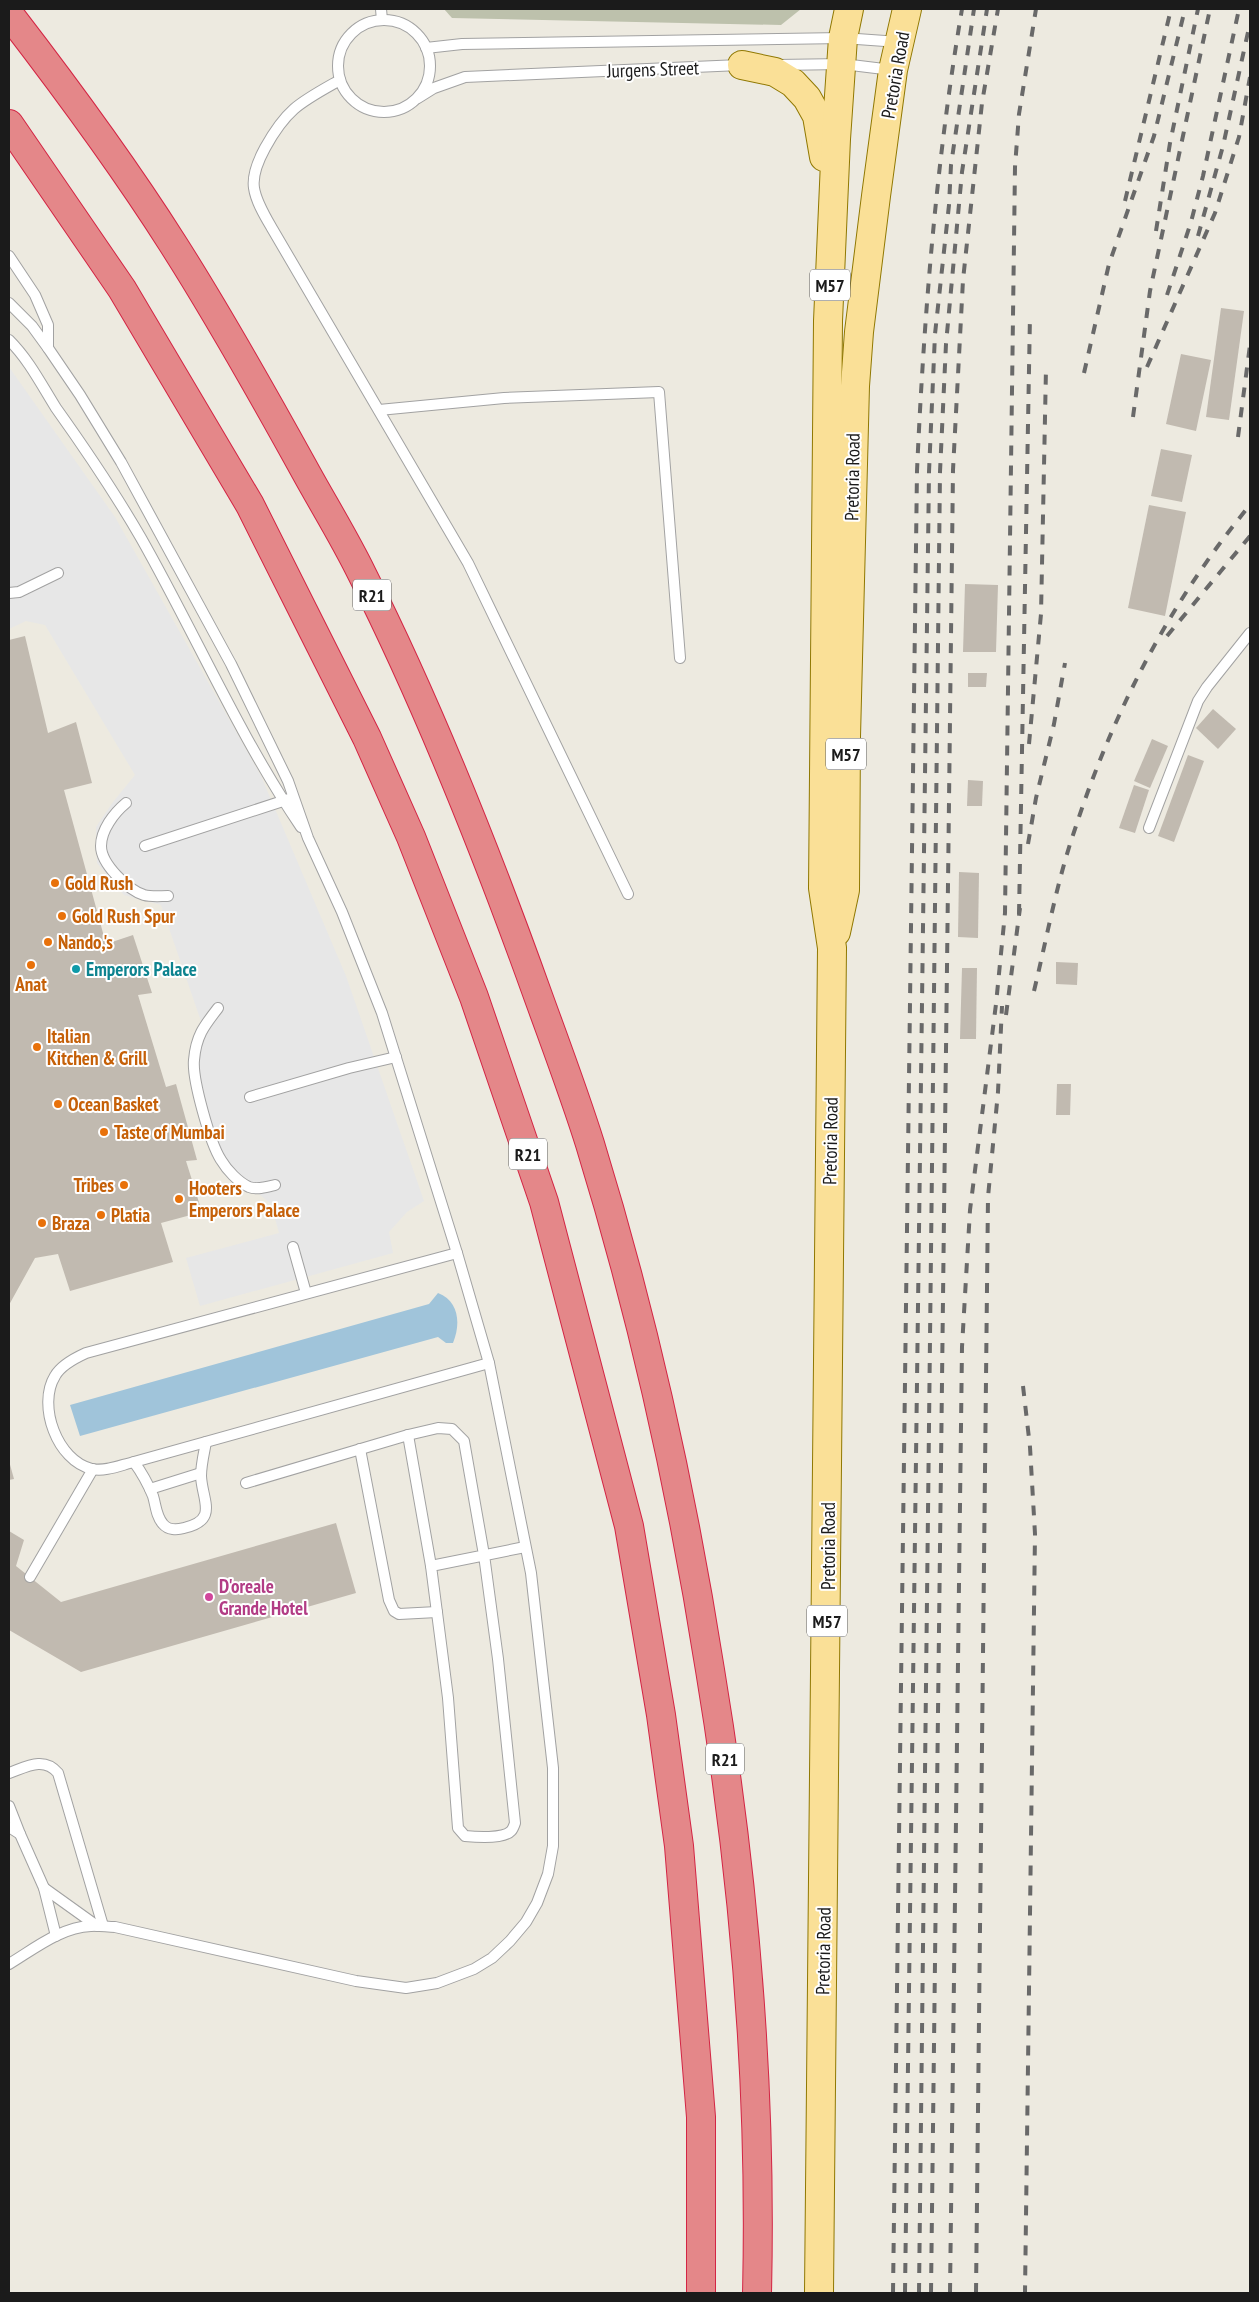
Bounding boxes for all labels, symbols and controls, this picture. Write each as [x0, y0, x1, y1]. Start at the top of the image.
street label: Pretoria Road [876, 30, 914, 120]
street label: Jurgens Street [606, 55, 700, 83]
road number: M57 [810, 270, 850, 300]
street label: Pretoria Road [839, 433, 865, 521]
road number: R21 [353, 580, 391, 610]
road number: M57 [826, 739, 866, 770]
place label: Gold Rush [65, 871, 133, 895]
marker: Gold Rush [49, 877, 61, 889]
place label: Gold Rush Spur [72, 904, 175, 928]
marker: Gold Rush Spur [56, 910, 68, 922]
place label: Nando,'s [58, 930, 113, 954]
marker: Nando,'s [42, 936, 54, 948]
place label: Emperors Palace [86, 957, 197, 981]
marker: Anat [25, 959, 37, 971]
marker: Emperors Palace [70, 963, 82, 975]
place label: Anat [14, 972, 47, 996]
place label: Italian Kitchen & Grill [47, 1024, 148, 1070]
marker: Italian Kitchen & Grill [31, 1041, 43, 1053]
place label: Ocean Basket [68, 1092, 159, 1116]
street label: Pretoria Road [817, 1097, 843, 1185]
marker: Ocean Basket [52, 1098, 64, 1110]
place label: Taste of Mumbai [114, 1120, 225, 1144]
marker: Taste of Mumbai [98, 1126, 110, 1138]
road number: R21 [509, 1138, 547, 1170]
place label: Tribes [74, 1173, 114, 1197]
place label: Hooters Emperors Palace [189, 1176, 300, 1222]
marker: Tribes [118, 1179, 130, 1191]
marker: Hooters Emperors Palace [173, 1193, 185, 1205]
place label: Platia [111, 1203, 150, 1227]
marker: Platia [95, 1209, 107, 1221]
place label: Braza [52, 1211, 90, 1235]
marker: Braza [36, 1217, 48, 1229]
street label: Pretoria Road [816, 1502, 840, 1590]
place label: D'oreale Grande Hotel [219, 1574, 308, 1620]
marker: D'oreale Grande Hotel [203, 1591, 215, 1603]
road number: M57 [807, 1605, 847, 1636]
road number: R21 [706, 1744, 744, 1775]
street label: Pretoria Road [810, 1907, 836, 1995]

